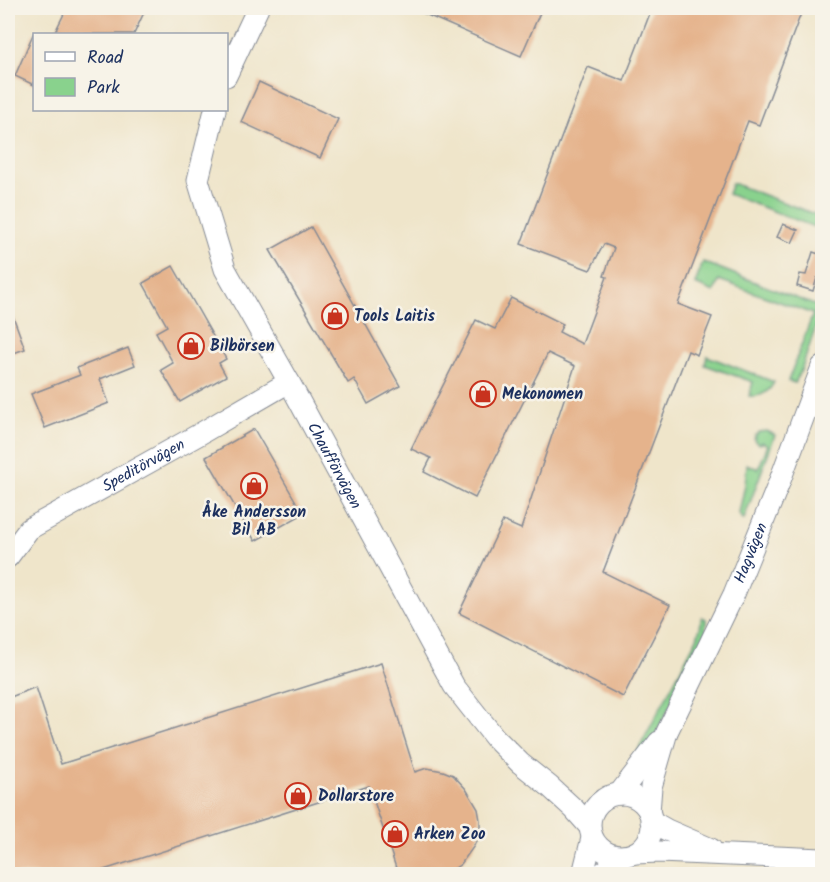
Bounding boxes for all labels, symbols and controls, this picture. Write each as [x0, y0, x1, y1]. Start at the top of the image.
legend [33, 33, 228, 111]
text: Road [87, 44, 124, 73]
text: Park [87, 74, 120, 103]
shop icon: Tools Laitis [320, 301, 350, 331]
place label: Tools Laitis [354, 304, 436, 329]
shop icon: Bilbörsen [176, 331, 206, 361]
place label: Bilbörsen [210, 334, 275, 359]
shop icon: Mekonomen [468, 379, 498, 409]
place label: Mekonomen [502, 382, 583, 407]
street label: Chaufförvägen [301, 418, 368, 514]
street label: Speditörvägen [97, 432, 190, 499]
shop icon: Åke Andersson Bil AB [239, 471, 269, 501]
place label: Åke Andersson Bil AB [202, 500, 306, 543]
street label: Hagvägen [727, 519, 774, 587]
shop icon: Dollarstore [283, 781, 313, 811]
place label: Dollarstore [318, 784, 394, 809]
shop icon: Arken Zoo [380, 819, 410, 849]
place label: Arken Zoo [414, 822, 486, 847]

